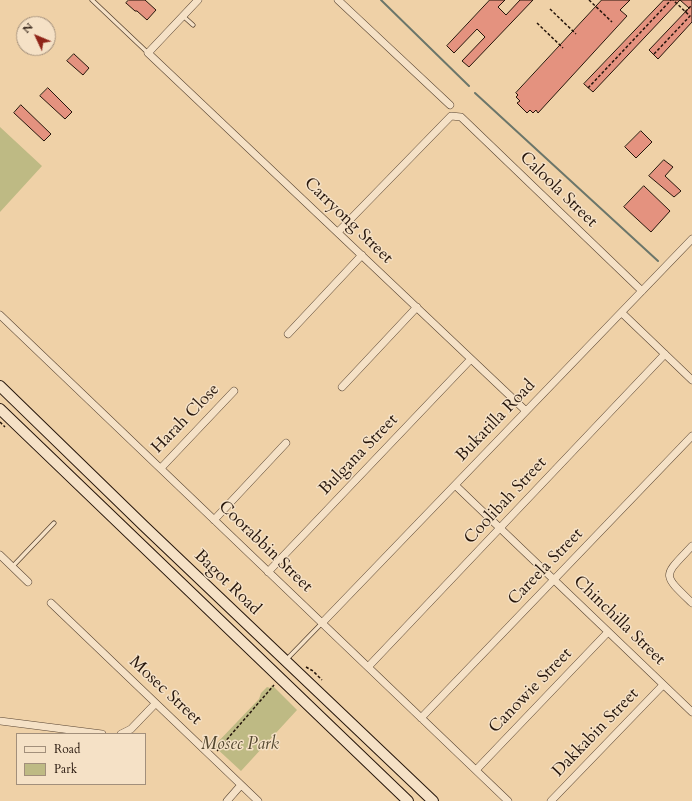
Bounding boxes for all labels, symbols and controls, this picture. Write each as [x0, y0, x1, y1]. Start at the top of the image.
north arrow [16, 16, 56, 56]
text: N [19, 19, 36, 37]
street label: Caloola Street [515, 148, 601, 232]
street label: Carryong Street [299, 174, 397, 268]
street label: Bukatilla Road [452, 376, 540, 466]
street label: Harah Close [148, 380, 224, 458]
street label: Bulgana Street [315, 410, 403, 500]
street label: Coolibah Street [460, 453, 552, 549]
street label: Coorabbin Street [214, 497, 316, 597]
street label: Careela Street [504, 524, 588, 610]
street label: Bagot Road [189, 546, 265, 620]
street label: Chinchilla Street [569, 572, 669, 670]
street label: Canowie Street [485, 644, 577, 738]
street label: Mosec Street [124, 652, 206, 730]
street label: Dakkabin Street [548, 684, 644, 782]
legend [16, 733, 146, 785]
park label: Mosec Park [201, 735, 279, 755]
text: Road [54, 741, 80, 757]
text: Park [54, 761, 77, 777]

